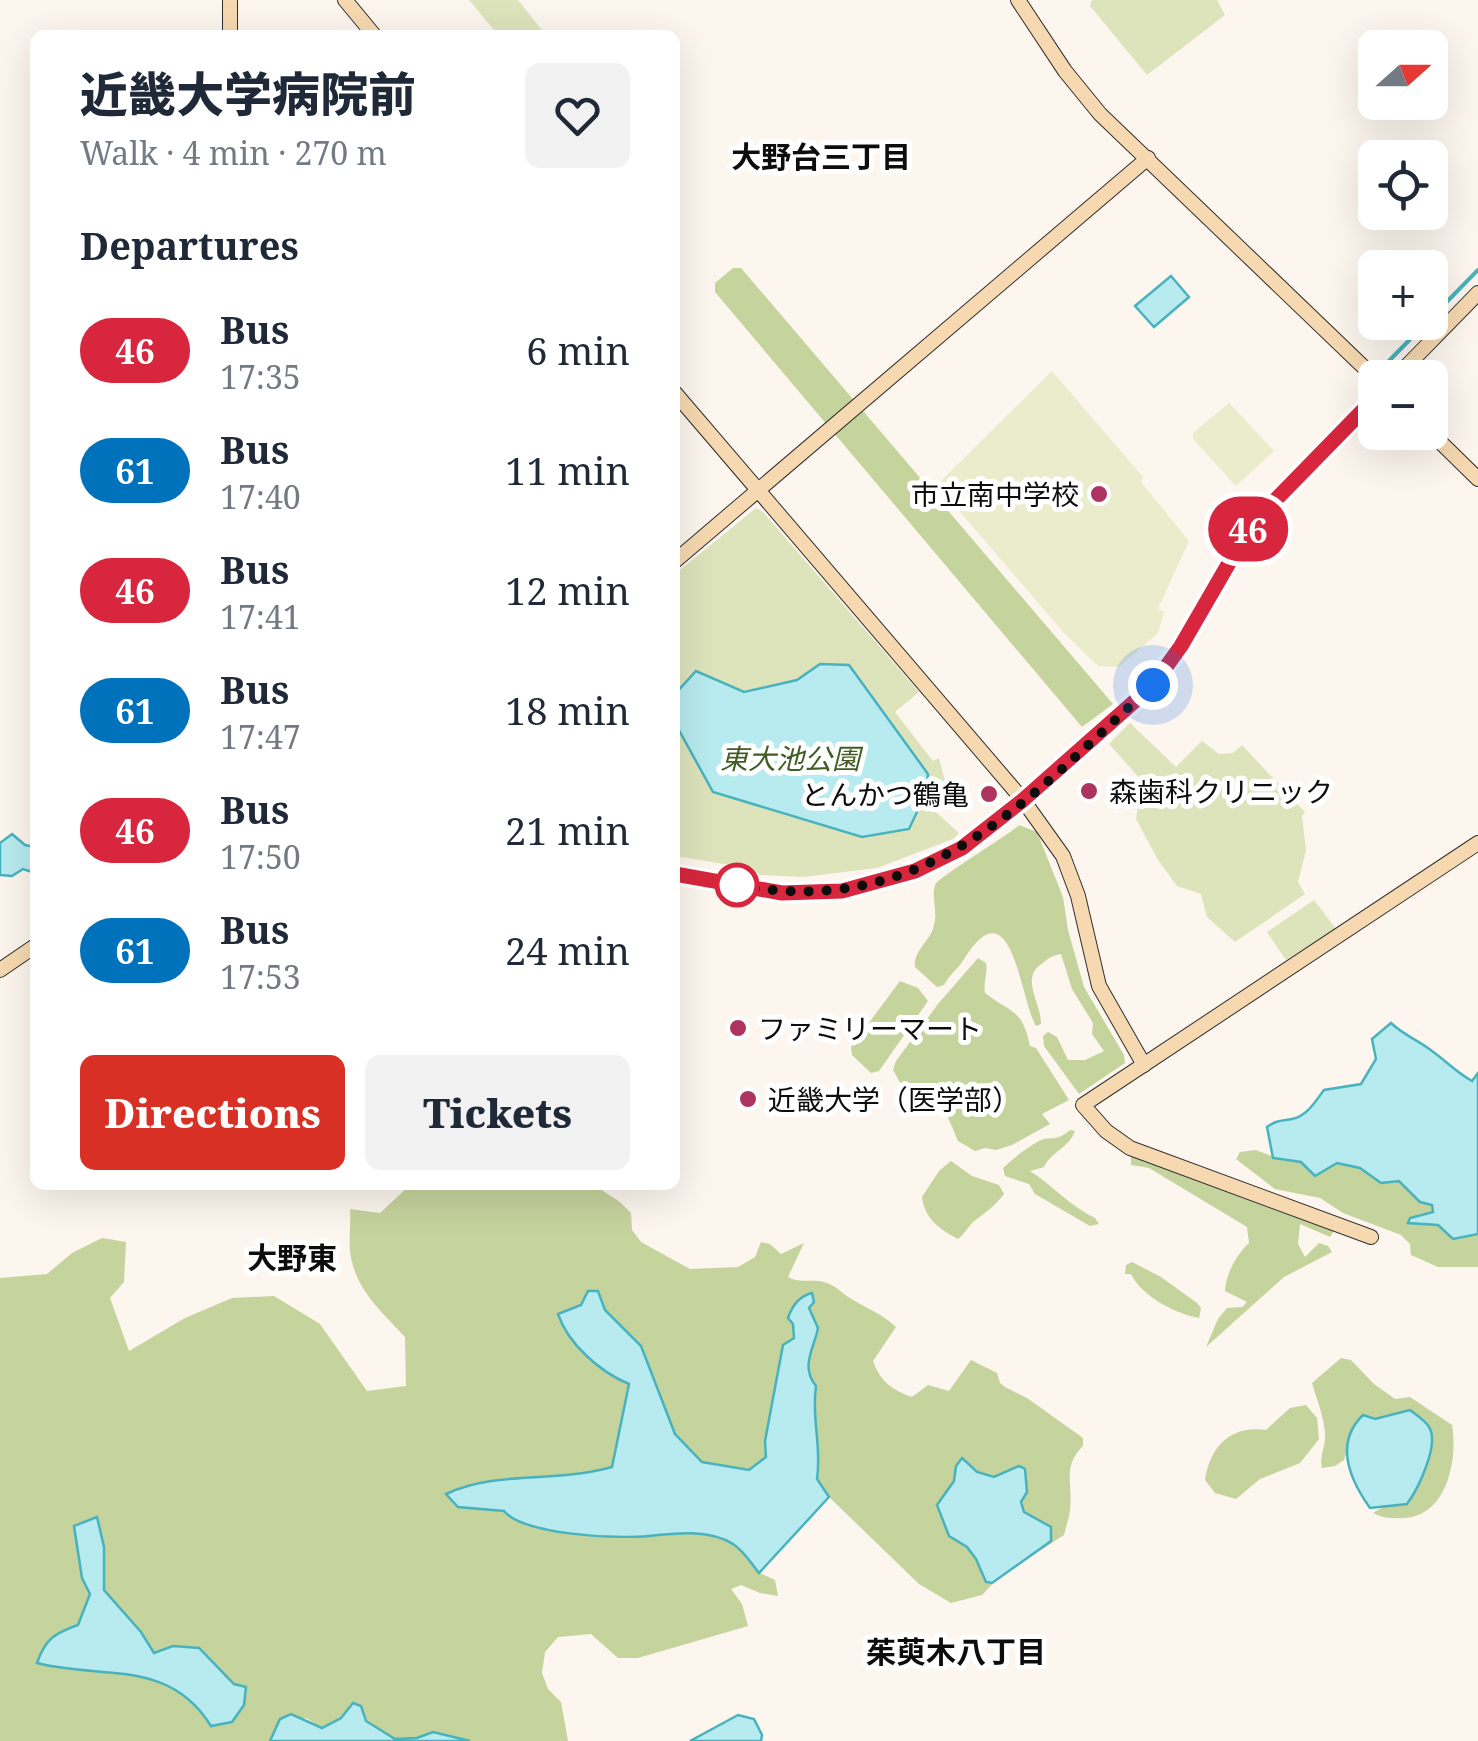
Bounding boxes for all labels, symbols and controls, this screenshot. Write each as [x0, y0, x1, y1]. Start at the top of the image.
north arrow [1358, 30, 1448, 120]
map controls [1358, 30, 1448, 450]
text: 近畿大学病院前 [80, 61, 416, 126]
button: heart [525, 63, 630, 168]
text: Walk · 4 min · 270 m [80, 131, 387, 174]
district label: 大野台三丁目 [731, 136, 911, 177]
button: locate [1358, 140, 1448, 230]
text: Departures [80, 219, 299, 271]
button: + [1358, 250, 1448, 340]
text: Bus [220, 303, 289, 355]
text: 6 min [526, 324, 630, 376]
text: 46 [115, 327, 155, 374]
text: 17:35 [220, 355, 301, 398]
button: − [1358, 360, 1448, 450]
text: Bus [220, 423, 289, 475]
text: 11 min [505, 444, 630, 496]
text: 61 [115, 447, 155, 494]
text: 17:40 [220, 475, 301, 518]
place label: 市立南中学校 [911, 475, 1079, 513]
marker: 市立南中学校 [1088, 483, 1110, 505]
line badge: 46 [1203, 496, 1293, 562]
text: 46 [1228, 506, 1268, 553]
text: Bus [220, 543, 289, 595]
text: 12 min [505, 564, 630, 616]
text: 46 [115, 567, 155, 614]
text: 17:41 [220, 595, 301, 638]
your location [1128, 660, 1178, 710]
text: Bus [220, 663, 289, 715]
text: 18 min [505, 684, 630, 736]
text: 61 [115, 687, 155, 734]
text: 17:47 [220, 715, 301, 758]
park label: 東大池公園 [720, 739, 864, 777]
place label: 森歯科クリニック [1109, 772, 1333, 810]
place label: とんかつ鶴亀 [801, 775, 969, 813]
marker: 森歯科クリニック [1078, 780, 1100, 802]
text: Bus [220, 783, 289, 835]
marker: とんかつ鶴亀 [978, 783, 1000, 805]
text: 21 min [505, 804, 630, 856]
text: 46 [115, 807, 155, 854]
text: 17:50 [220, 835, 301, 878]
unlabelled marker [716, 864, 758, 906]
text: Bus [220, 903, 289, 955]
text: 24 min [505, 924, 630, 976]
text: 61 [115, 927, 155, 974]
text: 17:53 [220, 955, 301, 998]
place label: ファミリーマート [758, 1009, 982, 1047]
marker: ファミリーマート [727, 1017, 749, 1039]
button: Directions [80, 1055, 345, 1170]
button: Tickets [365, 1055, 630, 1170]
place label: 近畿大学（医学部） [768, 1080, 1020, 1118]
marker: 近畿大学（医学部） [737, 1088, 759, 1110]
district label: 大野東 [247, 1237, 337, 1278]
district label: 茱萸木八丁目 [866, 1631, 1046, 1672]

